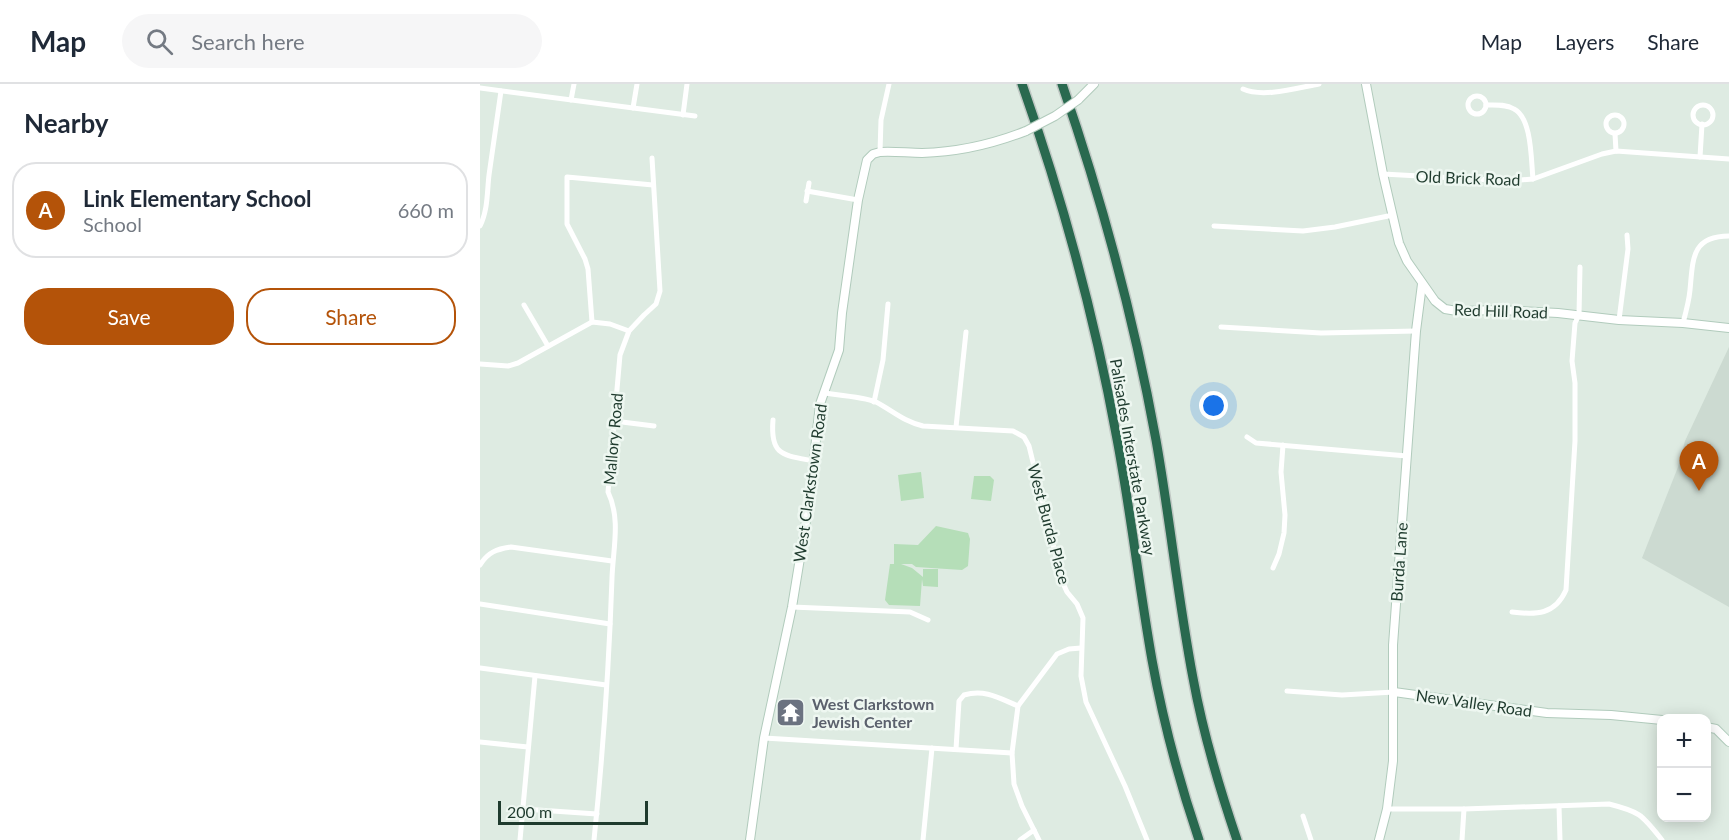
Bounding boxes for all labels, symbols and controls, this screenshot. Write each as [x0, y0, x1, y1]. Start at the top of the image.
search box [122, 14, 542, 68]
text: Map [30, 24, 86, 58]
icon: search [143, 25, 176, 58]
text: Search here [191, 28, 305, 55]
text: Map [1481, 29, 1522, 54]
text: Layers [1555, 29, 1614, 54]
text: Share [1647, 29, 1699, 54]
text: Nearby [24, 107, 109, 139]
street label: Old Brick Road [1415, 166, 1521, 189]
text: Link Elementary School [83, 185, 312, 212]
text: A [39, 198, 52, 222]
text: 660 m [398, 198, 454, 222]
text: School [83, 212, 142, 236]
button: Save [24, 288, 234, 345]
button: Share [246, 288, 456, 345]
street label: Red Hill Road [1454, 299, 1548, 322]
street label: Palisades Interstate Parkway [1107, 357, 1160, 558]
your location [1199, 391, 1228, 420]
street label: Mallory Road [599, 392, 626, 486]
street label: West Clarkstown Road [789, 402, 830, 563]
pin: A [1680, 442, 1718, 491]
street label: West Burda Place [1024, 462, 1075, 586]
street label: Burda Lane [1386, 522, 1411, 602]
street label: New Valley Road [1415, 685, 1533, 720]
place label: West Clarkstown Jewish Center [812, 694, 934, 731]
temple icon: West Clarkstown Jewish Center [775, 697, 807, 729]
map controls [1657, 714, 1711, 822]
button: + [1657, 714, 1711, 768]
button: − [1657, 768, 1711, 822]
scale bar [498, 798, 648, 826]
text: 200 m [507, 802, 552, 821]

